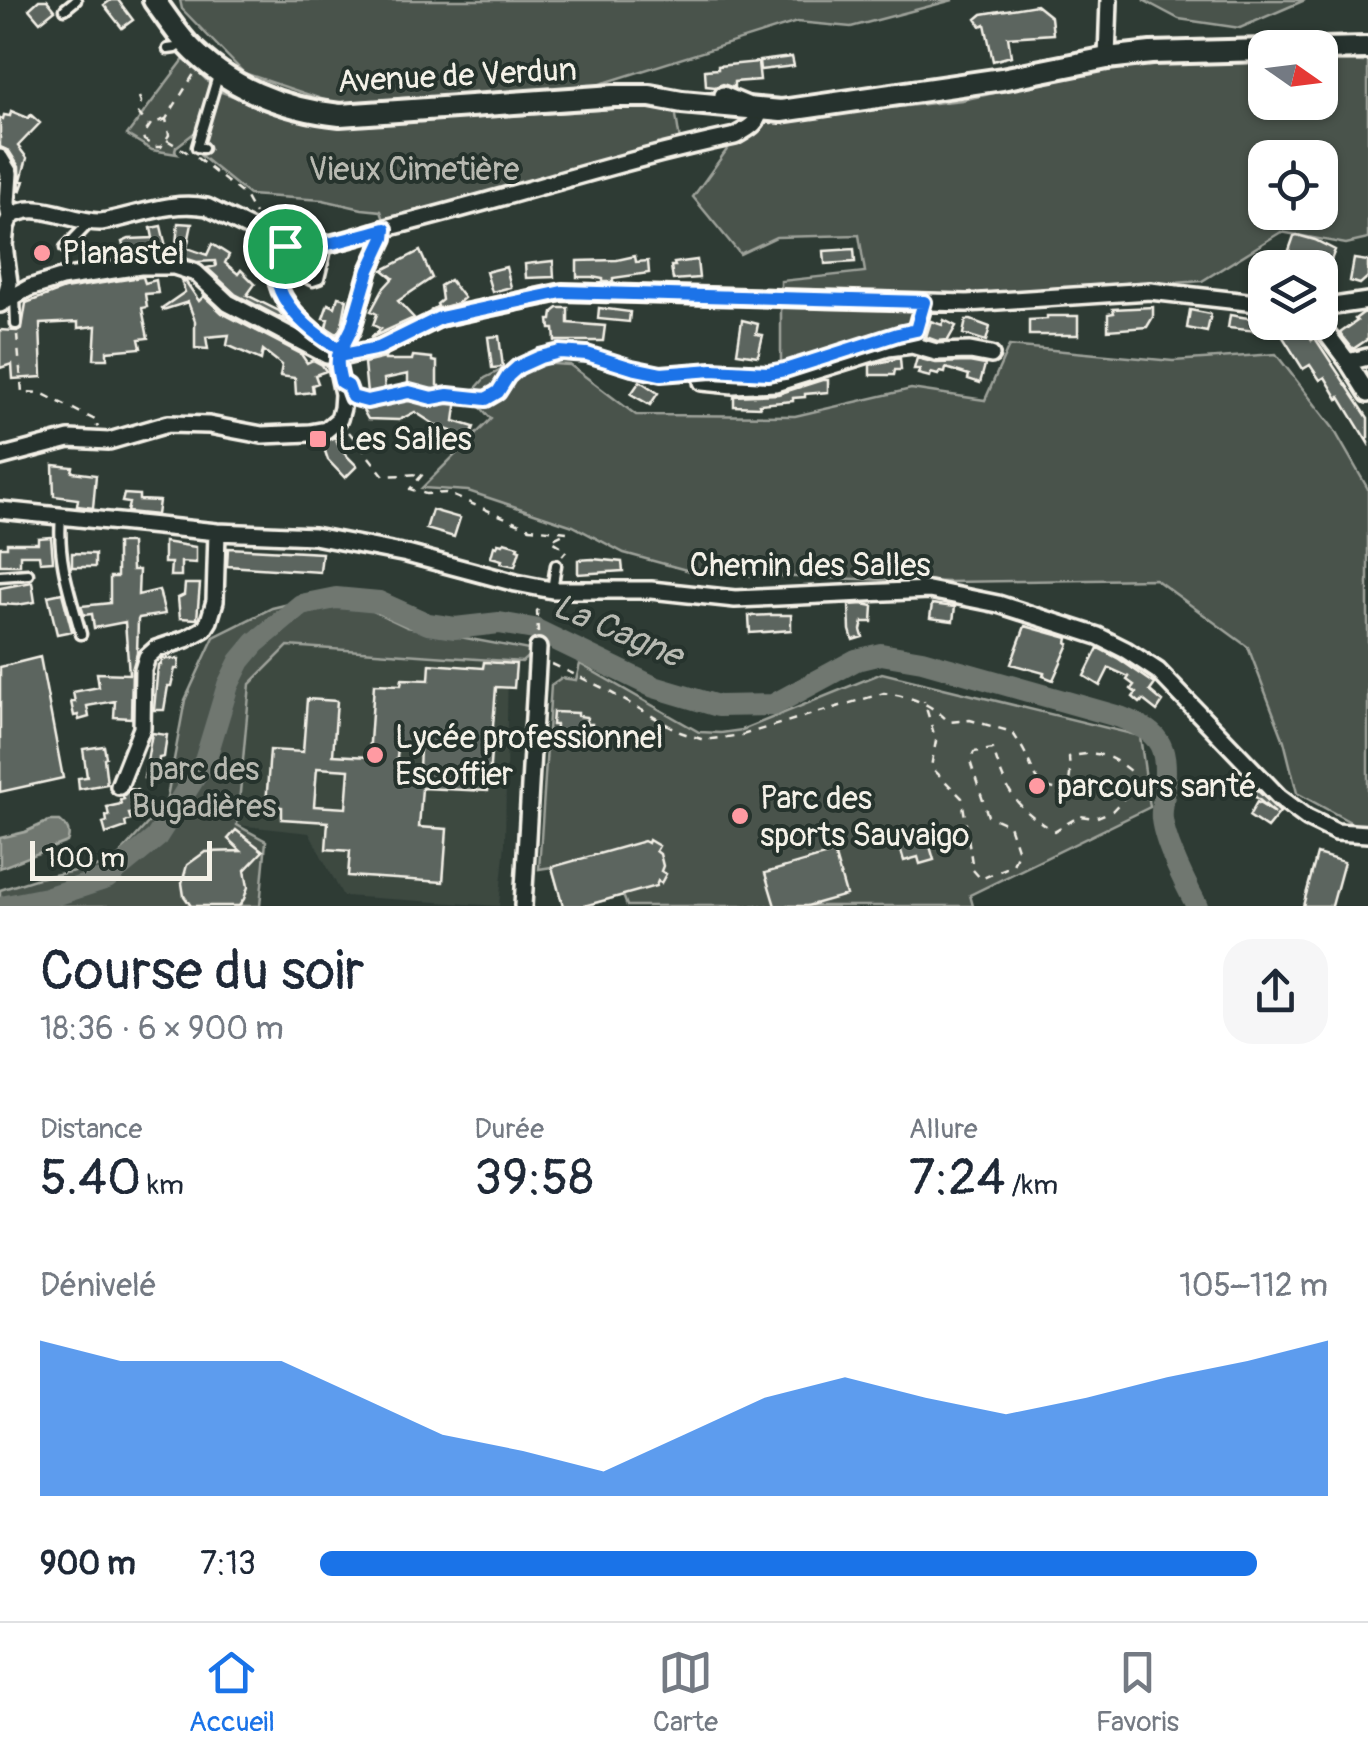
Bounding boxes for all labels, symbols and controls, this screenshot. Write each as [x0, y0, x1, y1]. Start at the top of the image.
north arrow [1248, 30, 1338, 120]
map controls [1248, 30, 1338, 340]
street label: Avenue de Verdun [336, 50, 578, 102]
button: locate [1248, 140, 1338, 230]
park label: Vieux Cimetière [309, 150, 520, 190]
pin [243, 204, 328, 289]
icon: arrive [258, 219, 313, 274]
place label: Planastel [62, 234, 185, 274]
marker: Planastel [31, 242, 53, 264]
button: layers [1248, 250, 1338, 340]
place label: Les Salles [338, 420, 472, 460]
marker: Les Salles [307, 428, 329, 450]
street label: Chemin des Salles [690, 546, 930, 586]
water label: La Cagne [546, 584, 692, 679]
place label: Lycée professionnel Escoffier [395, 718, 663, 795]
marker: Lycée professionnel Escoffier [364, 744, 386, 766]
park label: parc des Bugadières [132, 750, 276, 827]
place label: parcours santé [1057, 767, 1257, 807]
marker: parcours santé [1026, 775, 1048, 797]
place label: Parc des sports Sauvaigo [760, 779, 969, 856]
marker: Parc des sports Sauvaigo [729, 805, 751, 827]
scale bar [30, 836, 212, 880]
text: 100 m [45, 841, 125, 876]
text: Course du soir [40, 937, 365, 1006]
button: share [1223, 939, 1328, 1044]
text: 18:36 · 6 × 900 m [40, 1009, 284, 1049]
text: Distance [40, 1112, 142, 1147]
text: Durée [474, 1112, 544, 1147]
text: Allure [909, 1112, 977, 1147]
text: 5.40 [40, 1147, 141, 1210]
text: 39:58 [474, 1147, 594, 1210]
text: 7:24 [909, 1147, 1005, 1210]
text: km [141, 1168, 184, 1203]
text: /km [1005, 1168, 1058, 1203]
text: Dénivelé [40, 1266, 157, 1306]
text: 105–112 m [1179, 1266, 1328, 1306]
text: 900 m [40, 1544, 136, 1584]
text: 7:13 [200, 1544, 256, 1584]
tab: Accueil [189, 1645, 275, 1740]
tab: Carte [653, 1645, 718, 1740]
tab: Favoris [1096, 1645, 1179, 1740]

